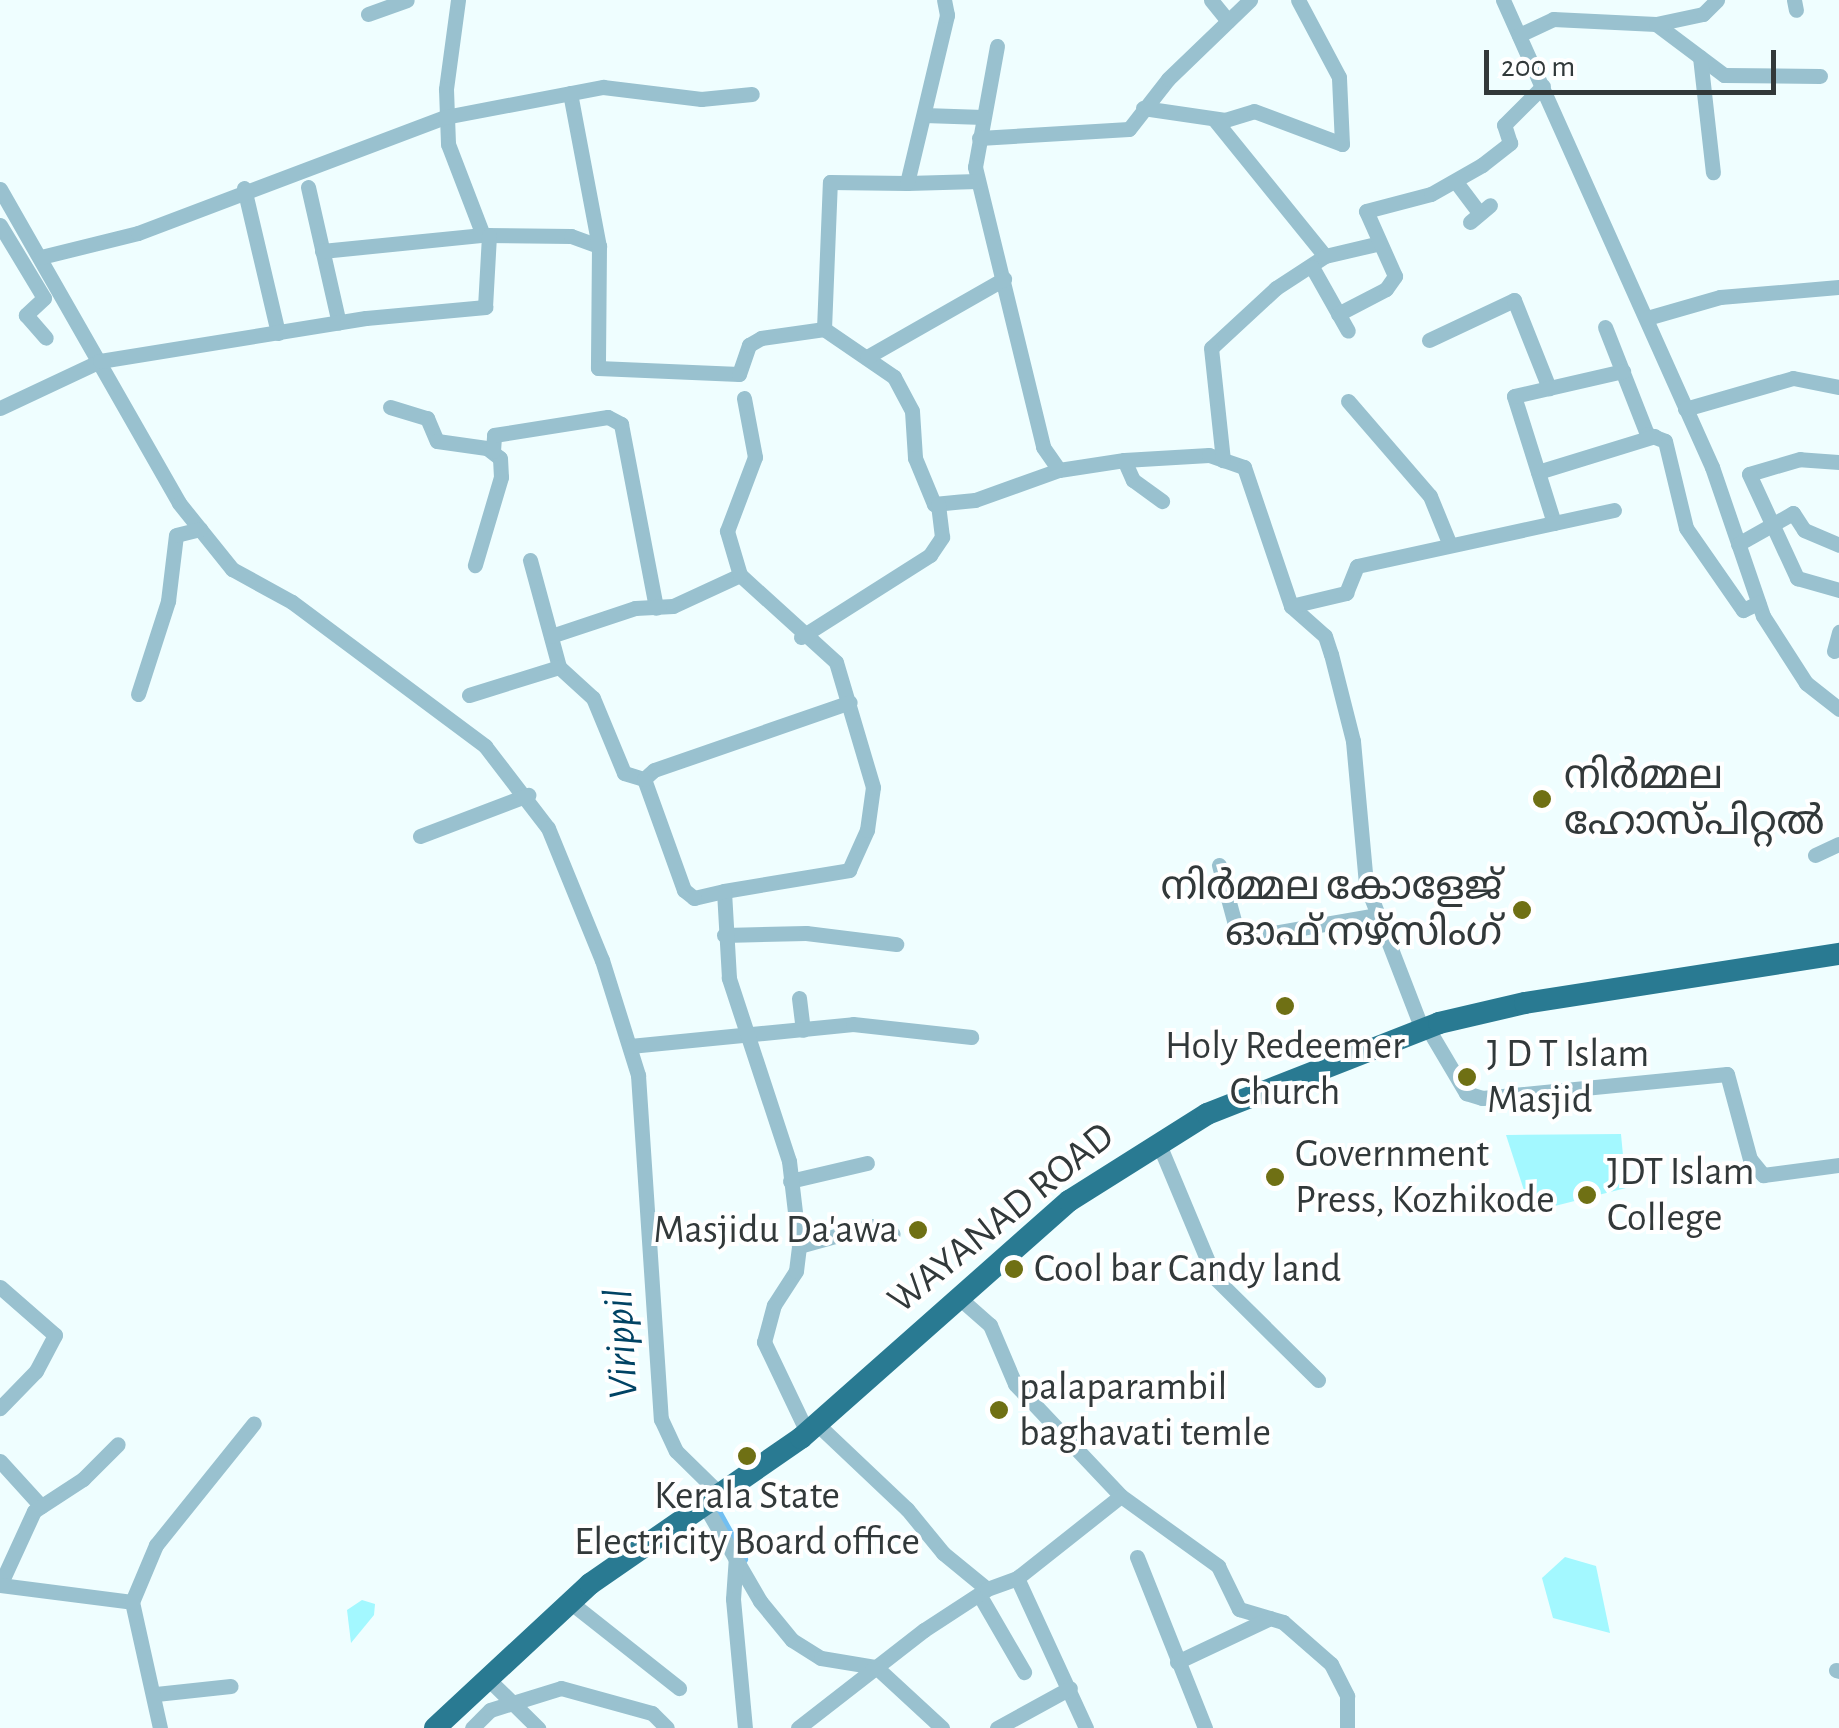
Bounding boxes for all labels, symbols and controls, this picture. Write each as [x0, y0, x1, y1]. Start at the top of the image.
scale bar [1489, 30, 1782, 92]
text: 200 m [1501, 52, 1575, 82]
place label: നിർമ്മല ഹോസ്പിറ്റൽ [1564, 752, 1824, 846]
marker: നിർമ്മല ഹോസ്പിറ്റൽ [1529, 786, 1555, 812]
place label: നിർമ്മല കോളേജ് ഓഫ് നഴ്സിംഗ് [1161, 863, 1502, 957]
marker: നിർമ്മല കോളേജ് ഓഫ് നഴ്സിംഗ് [1511, 899, 1533, 921]
marker: Holy Redeemer Church [1274, 995, 1296, 1017]
place label: Holy Redeemer Church [1165, 1022, 1405, 1116]
place label: J D T Islam Masjid [1487, 1030, 1649, 1124]
marker: J D T Islam Masjid [1456, 1066, 1478, 1088]
street label: WAYANAD ROAD [878, 1112, 1124, 1324]
place label: Government Press, Kozhikode [1295, 1130, 1555, 1224]
place label: JDT Islam College [1607, 1148, 1755, 1242]
marker: Government Press, Kozhikode [1264, 1166, 1286, 1188]
marker: JDT Islam College [1576, 1184, 1598, 1206]
place label: Masjidu Da'awa [653, 1206, 898, 1254]
marker: Masjidu Da'awa [907, 1219, 929, 1241]
place label: Cool bar Candy land [1034, 1245, 1341, 1293]
marker: Cool bar Candy land [1003, 1258, 1025, 1280]
water label: Virippil [593, 1287, 649, 1401]
place label: palaparambil baghavati temle [1019, 1363, 1271, 1457]
marker: palaparambil baghavati temle [988, 1399, 1010, 1421]
marker: Kerala State Electricity Board office [736, 1445, 758, 1467]
place label: Kerala State Electricity Board office [574, 1472, 920, 1566]

